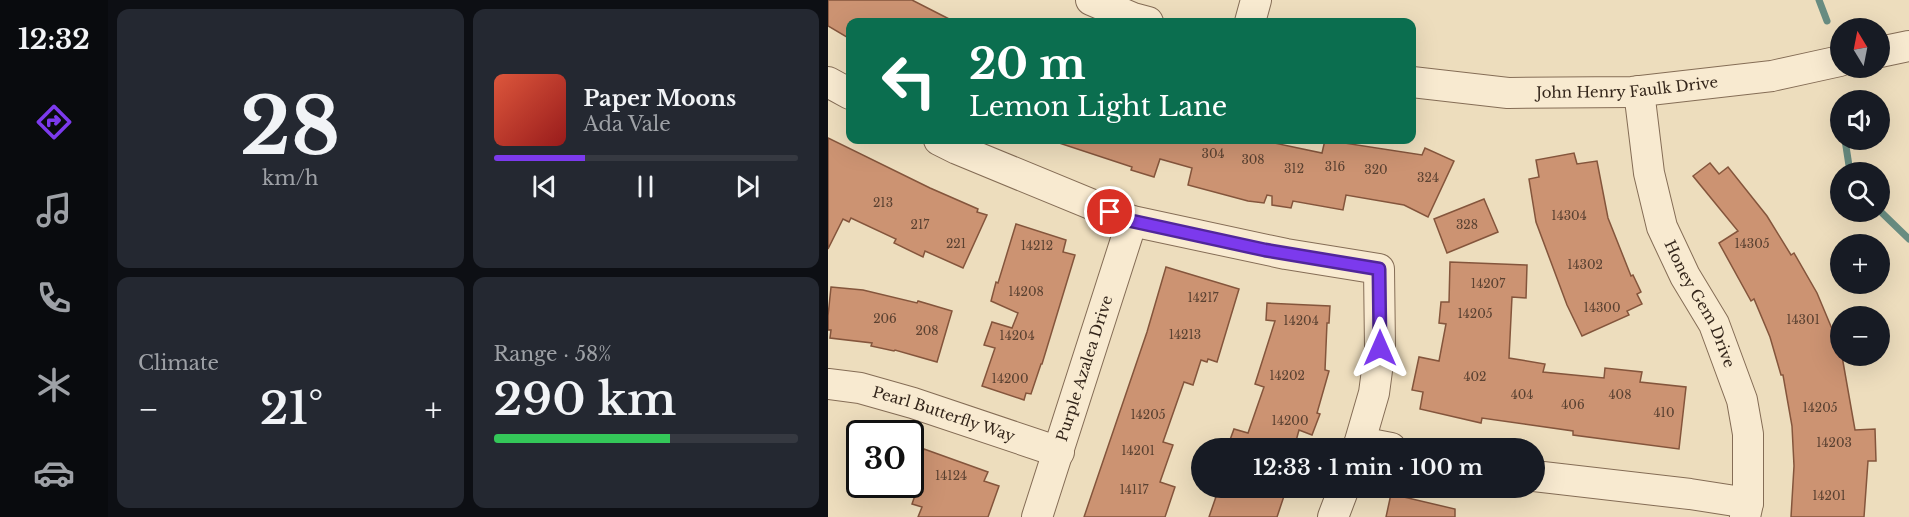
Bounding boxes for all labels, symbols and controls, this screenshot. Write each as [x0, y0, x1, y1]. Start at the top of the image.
north arrow [1830, 18, 1890, 78]
map controls [1830, 18, 1890, 366]
text: 12:32 [18, 23, 90, 56]
text: 20 m [969, 38, 1086, 90]
icon: left [870, 42, 948, 120]
street label: John Henry Faulk Drive [1534, 72, 1719, 102]
text: 28 [240, 78, 340, 175]
text: Paper Moons [584, 85, 736, 112]
text: Lemon Light Lane [969, 90, 1227, 123]
button: sound [1830, 90, 1890, 150]
icon: directions [33, 101, 75, 143]
text: Ada Vale [584, 112, 671, 136]
house number: 304 [1202, 146, 1224, 161]
house number: 308 [1241, 152, 1265, 167]
house number: 316 [1325, 159, 1346, 174]
house number: 312 [1284, 161, 1304, 176]
house number: 320 [1364, 162, 1388, 177]
button: search [1830, 162, 1890, 222]
text: km/h [262, 166, 319, 190]
icon: previous [528, 170, 561, 203]
icon: pause [629, 170, 662, 203]
icon: next [731, 170, 764, 203]
house number: 324 [1417, 170, 1439, 185]
pin [1084, 186, 1135, 237]
icon: music [33, 189, 75, 231]
house number: 213 [873, 195, 893, 210]
icon: arrive [1093, 195, 1126, 228]
house number: 14304 [1551, 208, 1587, 223]
house number: 217 [911, 217, 930, 232]
house number: 328 [1456, 217, 1478, 232]
button: + [1830, 234, 1890, 294]
house number: 221 [946, 236, 966, 251]
house number: 14305 [1734, 236, 1770, 251]
street label: Honey Gem Drive [1660, 237, 1739, 370]
house number: 14212 [1021, 238, 1053, 253]
house number: 14302 [1567, 257, 1603, 272]
house number: 14207 [1471, 276, 1506, 291]
icon: phone [33, 277, 75, 319]
house number: 14208 [1008, 284, 1044, 299]
house number: 14217 [1187, 290, 1220, 305]
street label: Purple Azalea Drive [1052, 293, 1116, 444]
house number: 14300 [1584, 300, 1620, 315]
house number: 14205 [1457, 306, 1493, 321]
button: − [1830, 306, 1890, 366]
house number: 206 [873, 311, 897, 326]
house number: 14301 [1786, 312, 1820, 327]
house number: 14204 [1283, 313, 1319, 328]
position arrow [1348, 316, 1412, 380]
house number: 208 [915, 323, 939, 338]
house number: 14213 [1169, 327, 1201, 342]
house number: 14204 [999, 328, 1035, 343]
text: Range · 58% [494, 342, 612, 366]
text: Climate [138, 351, 219, 375]
icon: climate [33, 364, 75, 406]
house number: 14202 [1269, 368, 1305, 383]
house number: 402 [1464, 369, 1486, 384]
text: 290 km [494, 371, 676, 427]
house number: 14200 [992, 371, 1028, 386]
text: 21° [260, 380, 324, 436]
street label: Pearl Butterfly Way [870, 382, 1018, 446]
house number: 404 [1511, 387, 1533, 402]
house number: 408 [1609, 387, 1631, 402]
text: − [138, 389, 159, 430]
text: + [424, 389, 442, 430]
house number: 406 [1561, 397, 1585, 412]
house number: 14205 [1802, 400, 1838, 415]
house number: 410 [1654, 405, 1674, 420]
house number: 14205 [1130, 407, 1166, 422]
house number: 14200 [1272, 413, 1308, 428]
speed limit sign: 30 [846, 420, 924, 498]
house number: 14203 [1816, 435, 1852, 450]
house number: 14201 [1121, 443, 1155, 458]
icon: car [33, 452, 75, 494]
text: 12:33 · 1 min · 100 m [1253, 454, 1483, 481]
house number: 14124 [935, 468, 967, 483]
house number: 14117 [1119, 482, 1150, 497]
house number: 14201 [1812, 488, 1846, 503]

